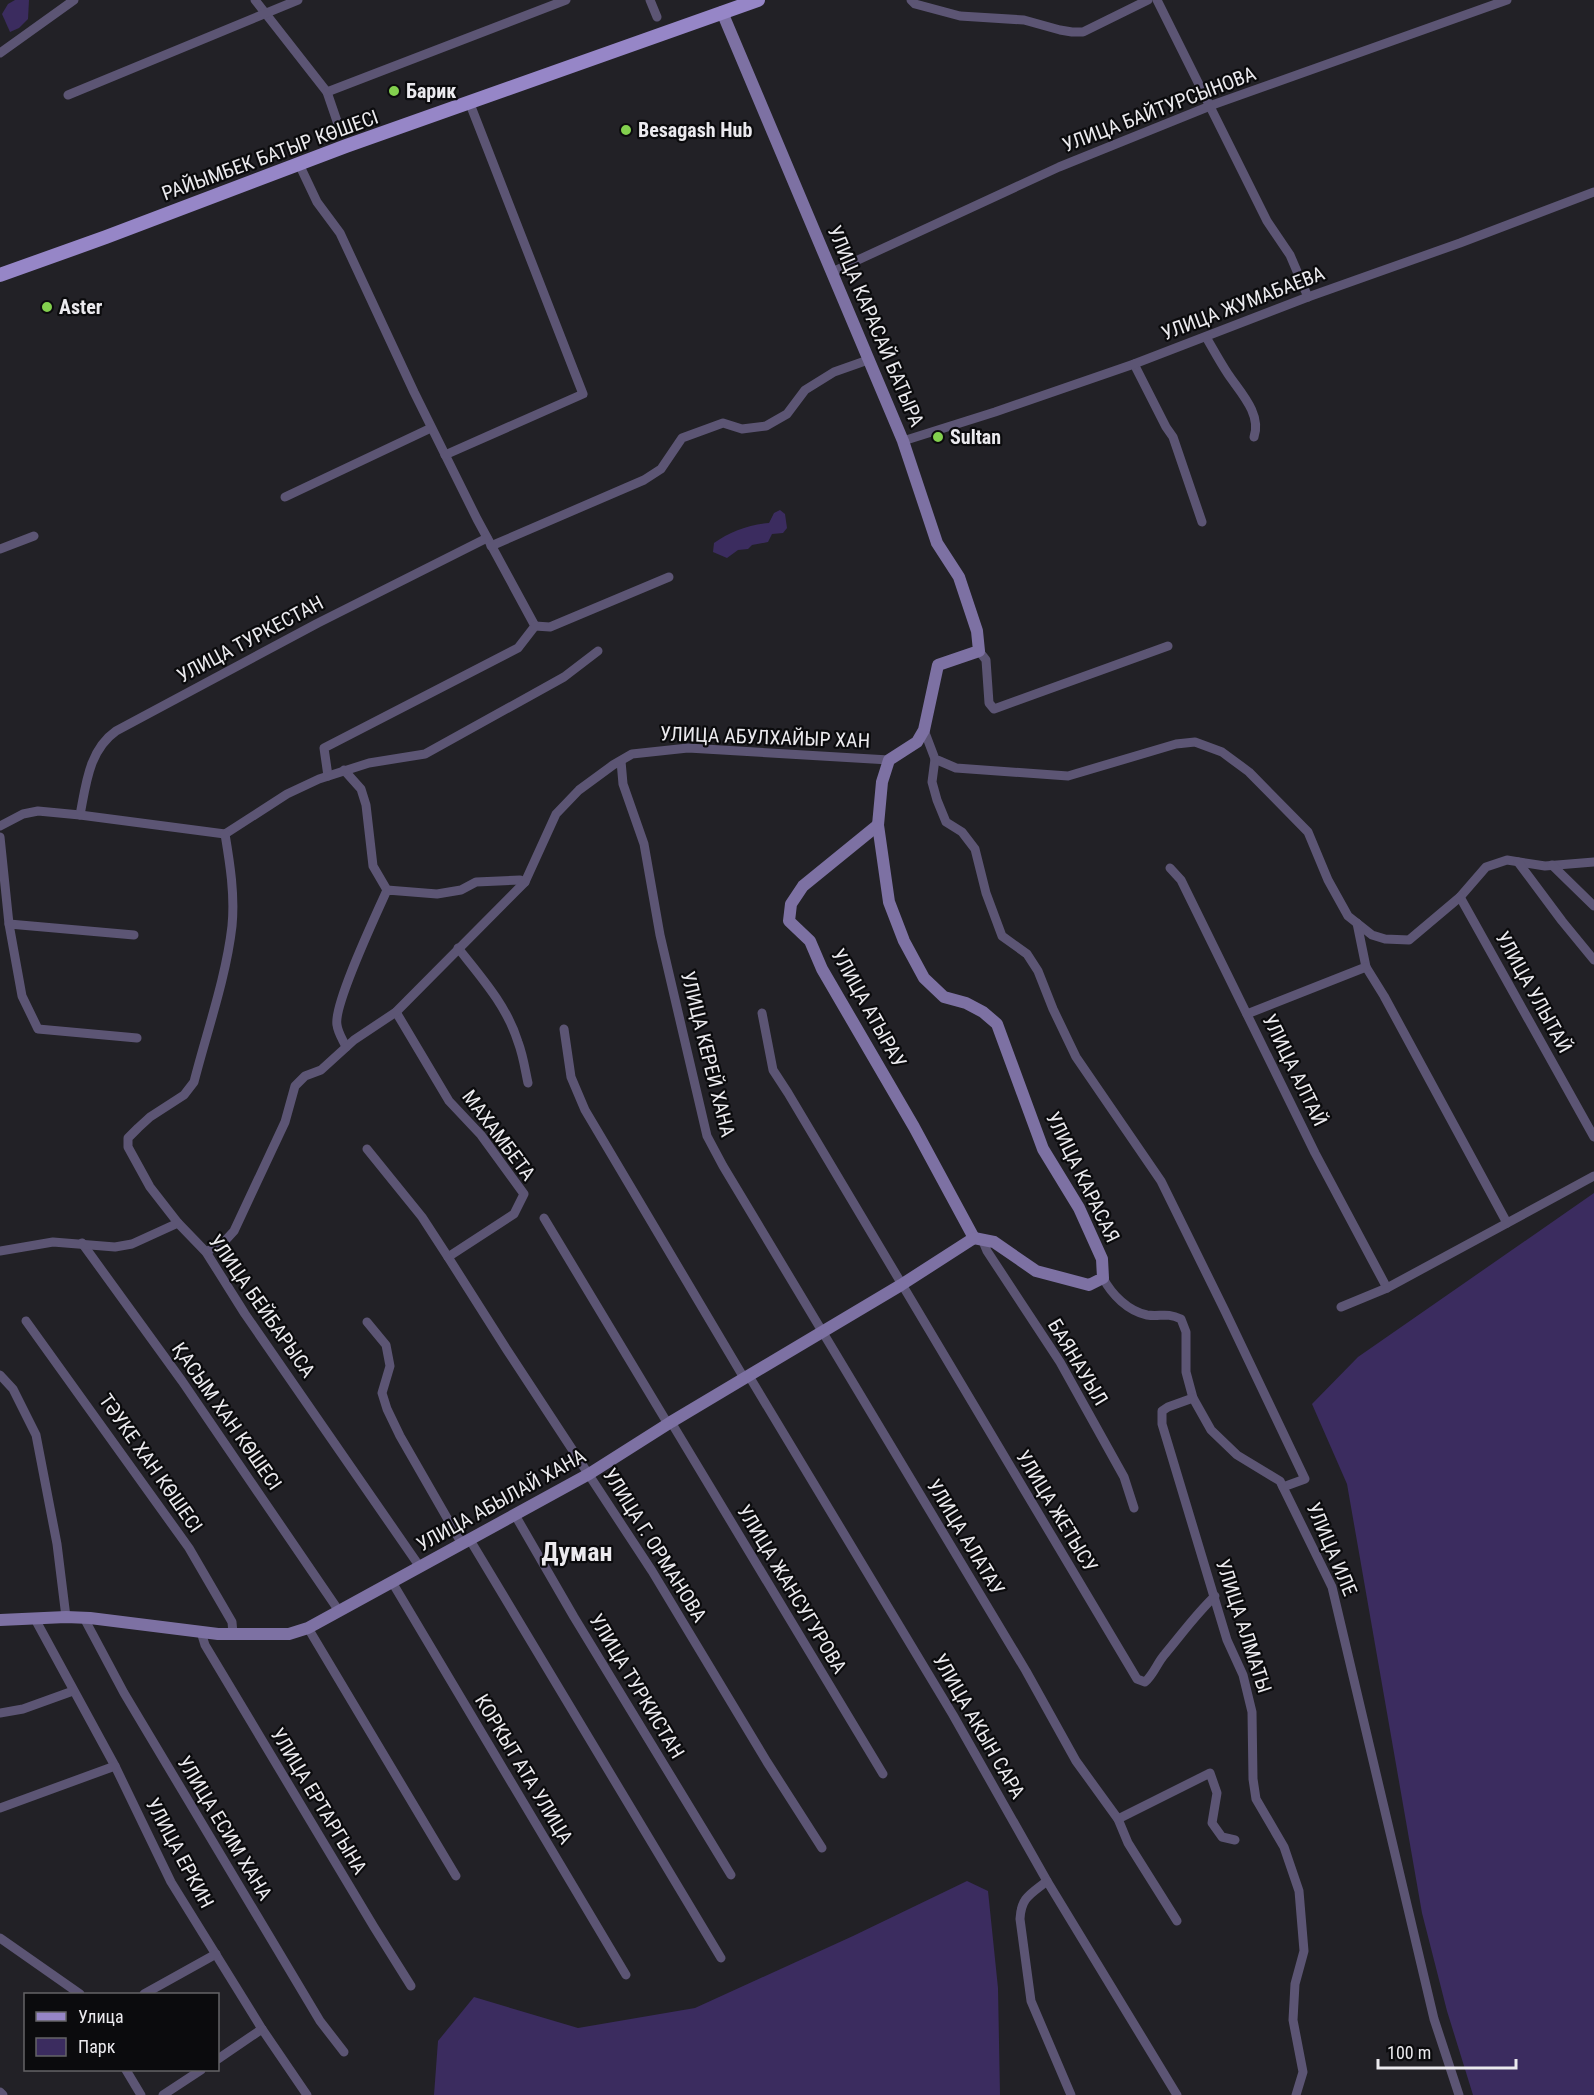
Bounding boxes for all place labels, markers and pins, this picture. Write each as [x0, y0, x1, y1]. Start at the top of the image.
place label: Барик [406, 79, 456, 103]
marker: Барик [387, 84, 401, 98]
place label: Besagash Hub [638, 118, 752, 142]
marker: Besagash Hub [619, 123, 633, 137]
place label: Aster [59, 295, 103, 319]
marker: Aster [40, 300, 54, 314]
place label: Sultan [950, 425, 1001, 449]
marker: Sultan [931, 430, 945, 444]

